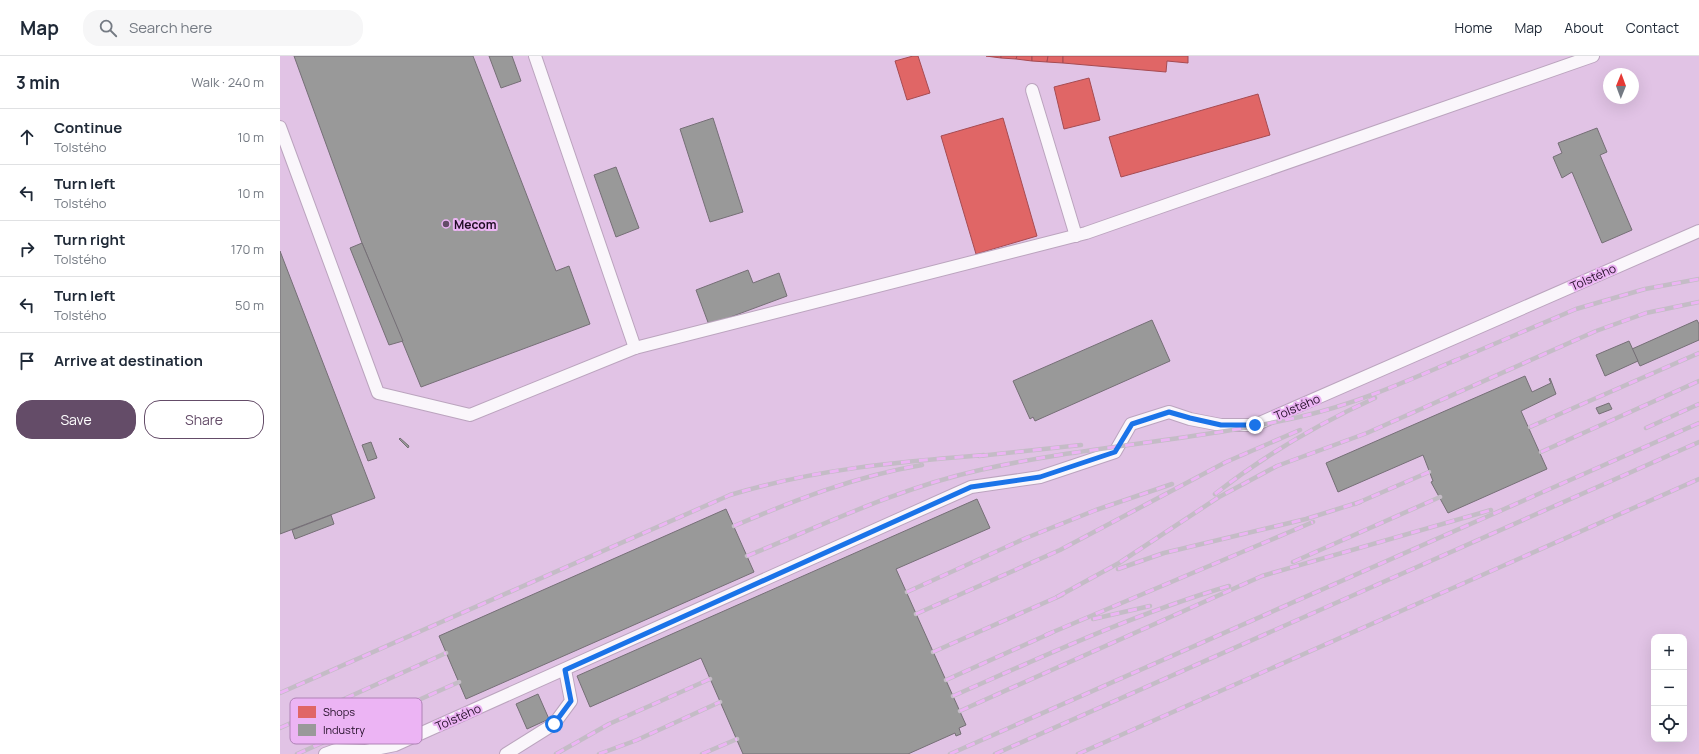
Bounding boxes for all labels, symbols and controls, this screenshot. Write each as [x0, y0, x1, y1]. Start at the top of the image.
search box [83, 10, 363, 46]
text: Map [20, 15, 59, 41]
icon: search [97, 17, 119, 39]
text: Search here [129, 17, 212, 38]
text: Home [1455, 18, 1492, 37]
text: Map [1514, 18, 1542, 37]
text: About [1564, 18, 1604, 37]
text: Contact [1626, 18, 1679, 37]
north arrow [1603, 68, 1639, 104]
text: 3 min [16, 71, 60, 94]
text: Walk · 240 m [191, 73, 264, 91]
text: Continue [54, 117, 122, 138]
icon: ahead [16, 126, 38, 148]
text: 10 m [237, 128, 264, 146]
text: Tolstého [54, 138, 106, 156]
text: Turn left [54, 173, 116, 194]
icon: left [16, 182, 38, 204]
text: 10 m [237, 184, 264, 202]
text: Tolstého [54, 194, 106, 212]
place label: Mecom [454, 216, 497, 233]
marker: Mecom [441, 219, 451, 229]
text: Turn right [54, 229, 125, 250]
icon: right [16, 238, 38, 260]
text: 170 m [231, 240, 264, 258]
text: Tolstého [54, 250, 106, 268]
street label: Tolstého [1567, 259, 1619, 295]
text: Turn left [54, 285, 116, 306]
icon: left [16, 294, 38, 316]
text: 50 m [235, 296, 264, 314]
text: Tolstého [54, 306, 106, 324]
icon: arrive [16, 350, 38, 372]
text: Arrive at destination [54, 350, 203, 371]
street label: Tolstého [1271, 390, 1323, 424]
button: Save [16, 400, 136, 439]
button: Share [144, 400, 264, 439]
route end [1246, 416, 1264, 434]
map controls [1651, 634, 1687, 742]
button: + [1651, 634, 1687, 670]
button: − [1651, 670, 1687, 706]
legend [290, 698, 422, 744]
street label: Tolstého [432, 699, 484, 735]
text: Shops [323, 704, 355, 719]
button: locate [1651, 706, 1687, 742]
route start [545, 715, 563, 733]
text: Industry [323, 722, 365, 737]

